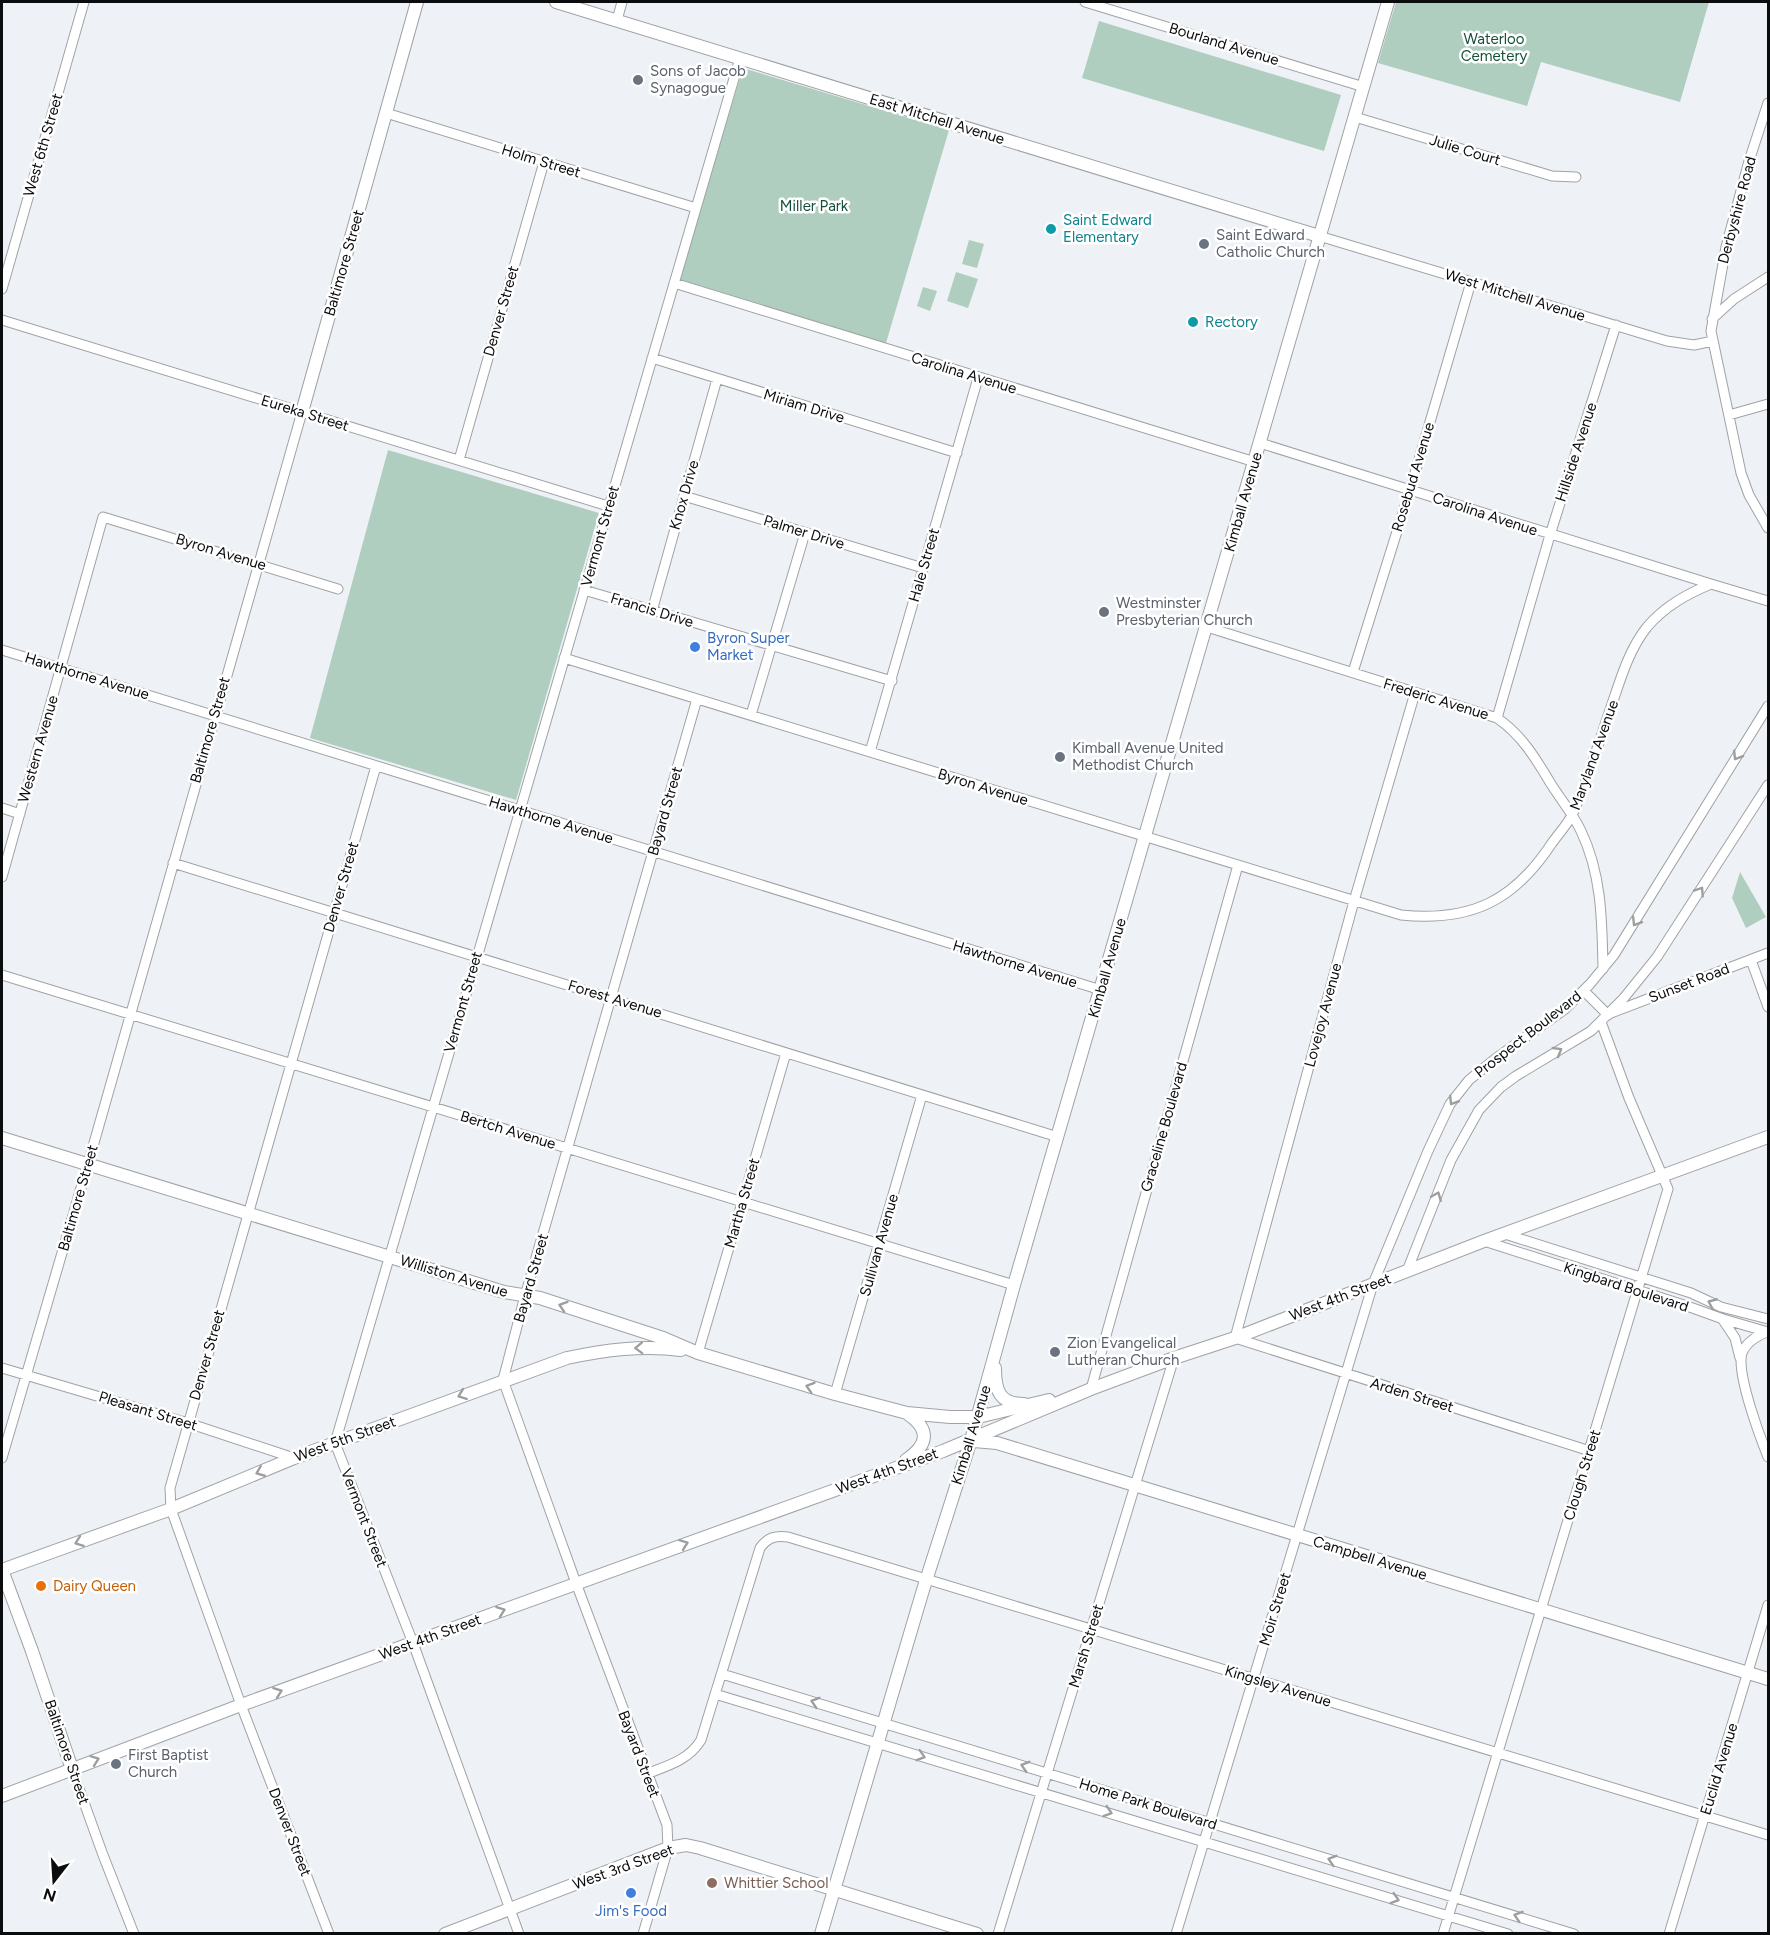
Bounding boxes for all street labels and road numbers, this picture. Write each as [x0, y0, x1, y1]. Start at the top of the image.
street label: Bourland Avenue [1167, 19, 1281, 69]
street label: East Mitchell Avenue [867, 90, 1007, 148]
street label: West 6th Street [20, 91, 66, 199]
street label: Julie Court [1427, 131, 1503, 169]
street label: Holm Street [499, 140, 583, 182]
street label: Derbyshire Road [1714, 154, 1760, 266]
street label: Baltimore Street [320, 207, 368, 318]
street label: Denver Street [479, 263, 523, 358]
street label: West Mitchell Avenue [1443, 265, 1587, 325]
street label: Carolina Avenue [909, 348, 1019, 398]
street label: Miriam Drive [761, 385, 847, 427]
street label: Eureka Street [259, 391, 351, 435]
street label: Hillside Avenue [1551, 400, 1601, 504]
street label: Rosebud Avenue [1388, 420, 1438, 534]
street label: Kimball Avenue [1220, 450, 1266, 554]
street label: Knox Drive [665, 458, 703, 532]
street label: Vermont Street [577, 483, 623, 589]
street label: Carolina Avenue [1430, 489, 1540, 539]
street label: Palmer Drive [761, 511, 847, 553]
street label: Hale Street [905, 526, 943, 604]
street label: Byron Avenue [174, 530, 268, 574]
street label: Francis Drive [608, 589, 696, 631]
street label: Hawthorne Avenue [23, 648, 151, 704]
street label: Baltimore Street [186, 674, 234, 785]
street label: Frederic Avenue [1381, 674, 1491, 724]
street label: Western Avenue [14, 693, 62, 805]
street label: Maryland Avenue [1566, 697, 1622, 813]
street label: Bayard Street [644, 764, 686, 858]
street label: Byron Avenue [936, 765, 1030, 809]
street label: Hawthorne Avenue [487, 792, 615, 848]
street label: Denver Street [319, 839, 363, 934]
street label: Kimball Avenue [1084, 916, 1130, 1020]
street label: Hawthorne Avenue [951, 936, 1079, 992]
street label: Vermont Street [440, 949, 486, 1055]
street label: Sunset Road [1646, 959, 1732, 1007]
street label: Lovejoy Avenue [1300, 961, 1346, 1069]
street label: Forest Avenue [566, 976, 664, 1022]
street label: Prospect Boulevard [1471, 987, 1585, 1081]
street label: Graceline Boulevard [1137, 1060, 1191, 1194]
street label: Bertch Avenue [458, 1107, 558, 1153]
street label: Baltimore Street [54, 1142, 102, 1253]
street label: Martha Street [721, 1156, 764, 1250]
street label: Sullivan Avenue [856, 1192, 902, 1298]
street label: Bayard Street [510, 1231, 552, 1325]
street label: Williston Avenue [398, 1251, 510, 1301]
street label: Kingbard Boulevard [1561, 1258, 1691, 1316]
street label: West 4th Street [1287, 1269, 1394, 1325]
street label: Denver Street [185, 1307, 229, 1402]
street label: Arden Street [1368, 1374, 1456, 1416]
street label: Kimball Avenue [947, 1383, 995, 1487]
street label: Pleasant Street [96, 1387, 200, 1435]
street label: West 5th Street [292, 1412, 399, 1466]
street label: Clough Street [1560, 1427, 1604, 1523]
street label: West 4th Street [833, 1444, 941, 1498]
street label: Vermont Street [337, 1466, 391, 1570]
street label: Campbell Avenue [1311, 1532, 1429, 1584]
street label: Moir Street [1255, 1570, 1295, 1648]
street label: Marsh Street [1065, 1602, 1107, 1690]
street label: West 4th Street [376, 1610, 484, 1664]
street label: Kingsley Avenue [1223, 1661, 1333, 1711]
street label: Baltimore Street [41, 1697, 93, 1807]
street label: Bayard Street [614, 1708, 664, 1800]
street label: Euclid Avenue [1696, 1721, 1742, 1817]
street label: Home Park Boulevard [1077, 1774, 1219, 1834]
street label: Denver Street [265, 1785, 315, 1879]
street label: West 3rd Street [570, 1840, 676, 1894]

